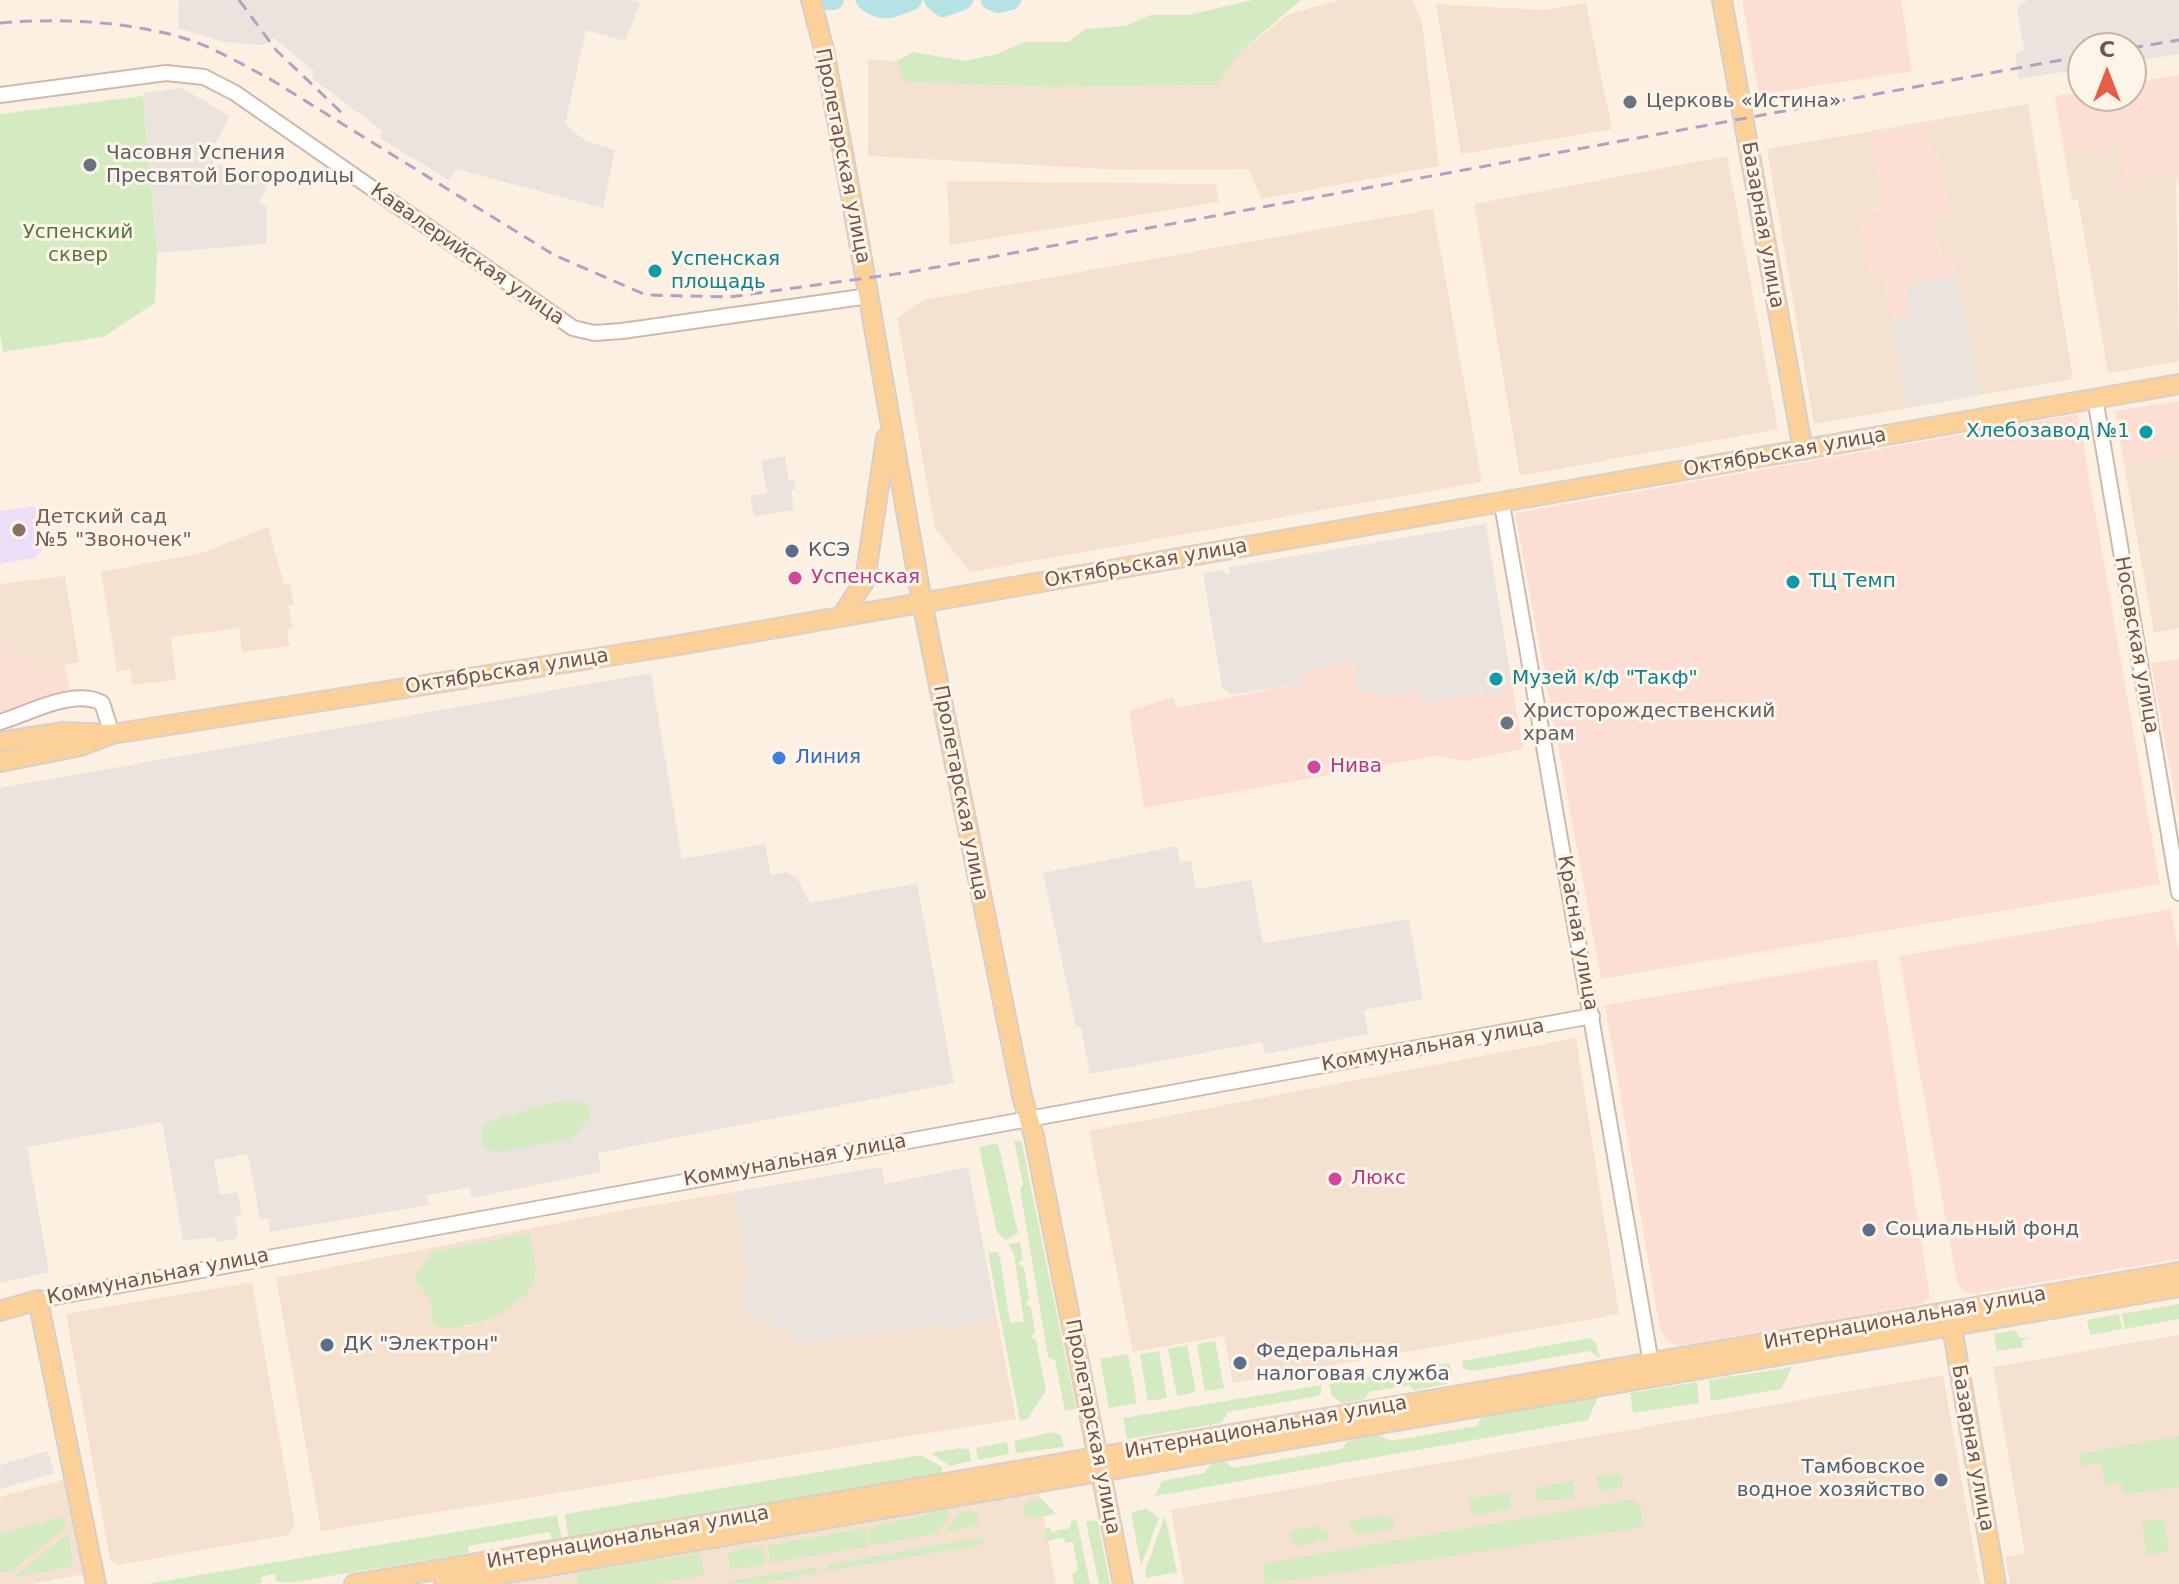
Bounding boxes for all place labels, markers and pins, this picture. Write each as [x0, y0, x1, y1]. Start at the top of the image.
place label: Церковь «Истина» [1646, 90, 1841, 114]
marker: Церковь «Истина» [1621, 93, 1639, 111]
place label: Часовня Успения Пресвятой Богородицы [106, 142, 354, 189]
marker: Часовня Успения Пресвятой Богородицы [81, 156, 99, 174]
place label: Успенская площадь [671, 248, 780, 295]
marker: Успенская площадь [646, 262, 664, 280]
place label: Хлебозавод №1 [1966, 420, 2130, 444]
marker: Хлебозавод №1 [2137, 423, 2155, 441]
place label: Детский сад №5 "Звоночек" [35, 506, 192, 553]
marker: Детский сад №5 "Звоночек" [10, 521, 28, 539]
place label: КСЭ [808, 539, 850, 563]
marker: КСЭ [783, 542, 801, 560]
place label: Успенская [811, 566, 920, 590]
marker: Успенская [786, 569, 804, 587]
place label: ТЦ Темп [1809, 570, 1896, 594]
marker: ТЦ Темп [1784, 573, 1802, 591]
place label: Музей к/ф "Такф" [1512, 667, 1698, 691]
marker: Музей к/ф "Такф" [1487, 670, 1505, 688]
place label: Христорождественский храм [1523, 700, 1775, 747]
marker: Христорождественский храм [1498, 714, 1516, 732]
place label: Линия [795, 746, 861, 770]
marker: Линия [770, 749, 788, 767]
place label: Нива [1330, 755, 1382, 779]
marker: Нива [1305, 758, 1323, 776]
place label: Люкс [1351, 1167, 1406, 1191]
marker: Люкс [1326, 1170, 1344, 1188]
place label: Социальный фонд [1885, 1218, 2079, 1242]
marker: Социальный фонд [1860, 1221, 1878, 1239]
place label: ДК "Электрон" [343, 1333, 498, 1357]
marker: ДК "Электрон" [318, 1336, 336, 1354]
place label: Федеральная налоговая служба [1256, 1340, 1450, 1387]
marker: Федеральная налоговая служба [1231, 1354, 1249, 1372]
place label: Тамбовское водное хозяйство [1737, 1456, 1925, 1503]
marker: Тамбовское водное хозяйство [1932, 1471, 1950, 1489]

